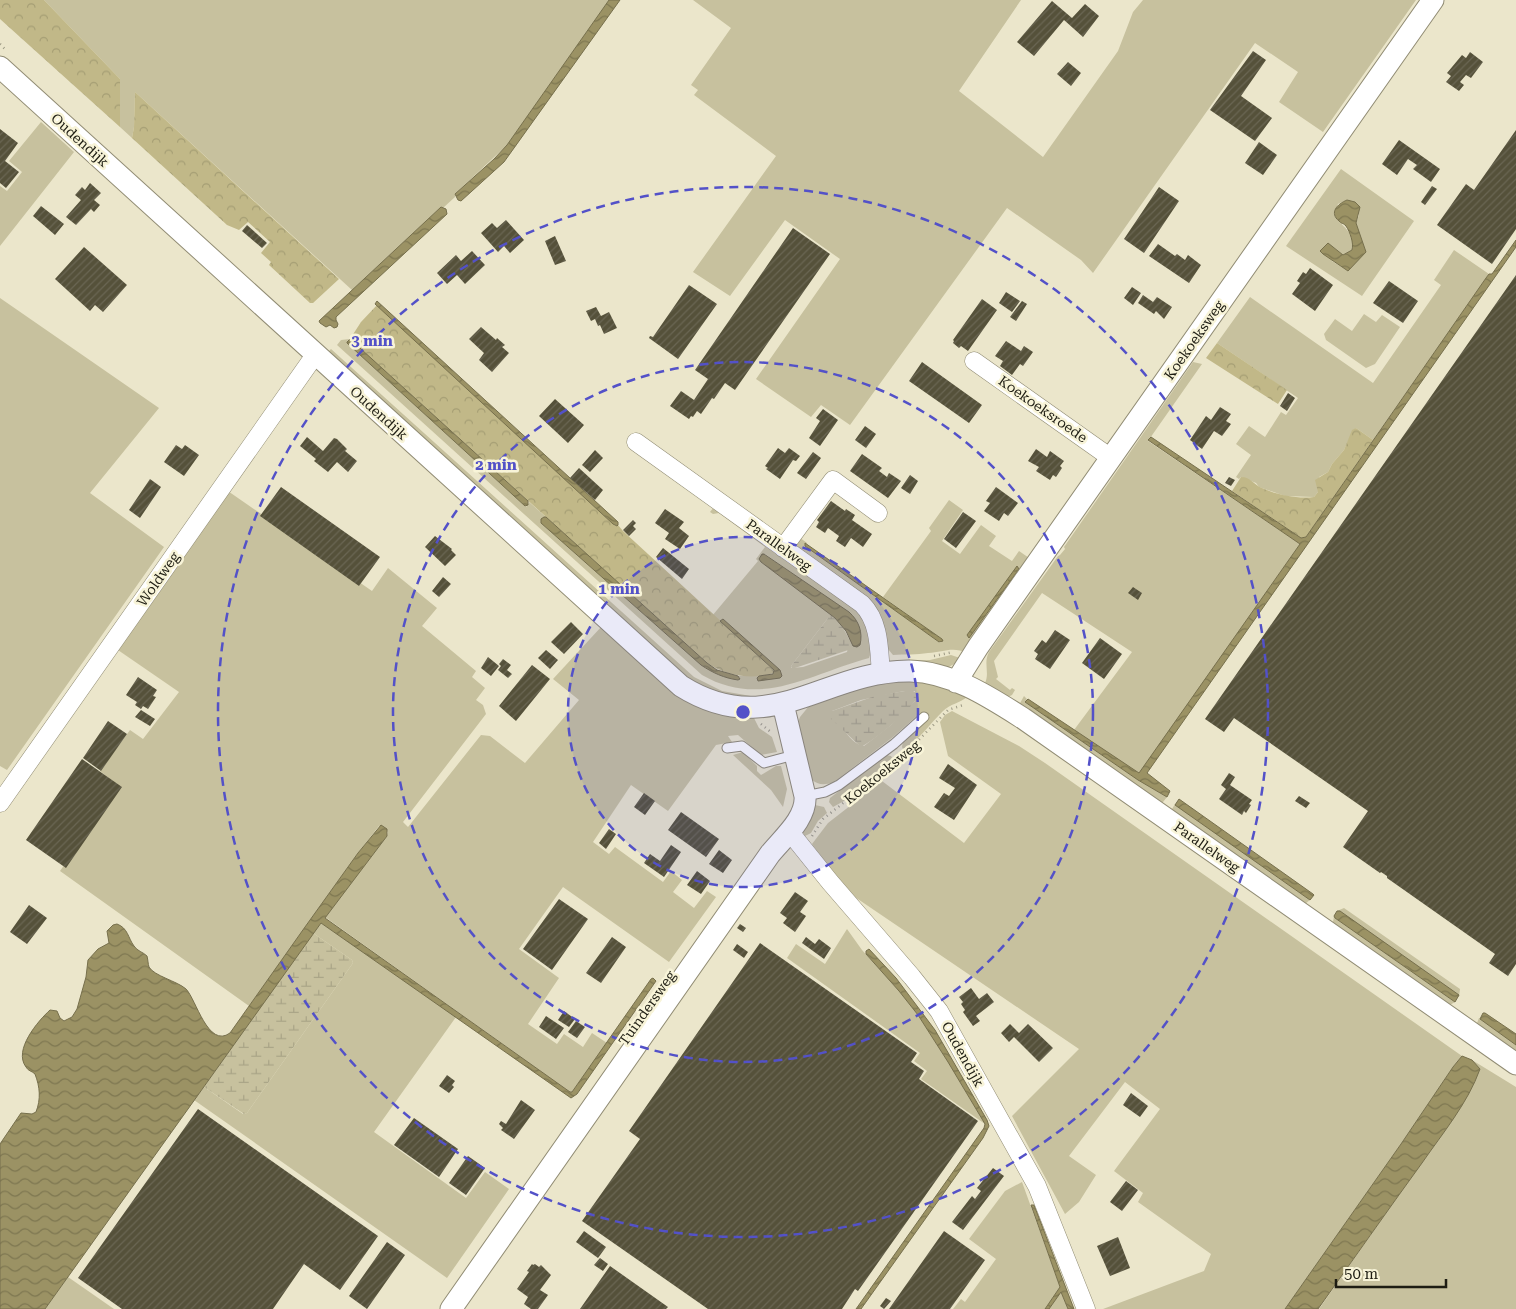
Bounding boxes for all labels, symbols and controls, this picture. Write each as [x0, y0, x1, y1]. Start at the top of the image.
street label: Oudendijk [48, 110, 112, 170]
street label: Koekoeksweg [1161, 297, 1227, 383]
text: 3 min [351, 332, 393, 350]
street label: Koekoeksroede [996, 372, 1091, 446]
street label: Oudendijk [347, 383, 411, 443]
text: 2 min [475, 456, 517, 474]
street label: Parallelweg [743, 516, 815, 574]
street label: Woldweg [134, 549, 182, 609]
text: 1 min [598, 580, 640, 598]
centre of rings [734, 703, 752, 721]
street label: Koekoeksweg [841, 737, 923, 807]
street label: Parallelweg [1171, 818, 1243, 876]
street label: Tuindersweg [615, 968, 679, 1048]
street label: Oudendijk [939, 1019, 988, 1089]
scale bar [1336, 1256, 1446, 1288]
text: 50 m [1344, 1265, 1379, 1283]

